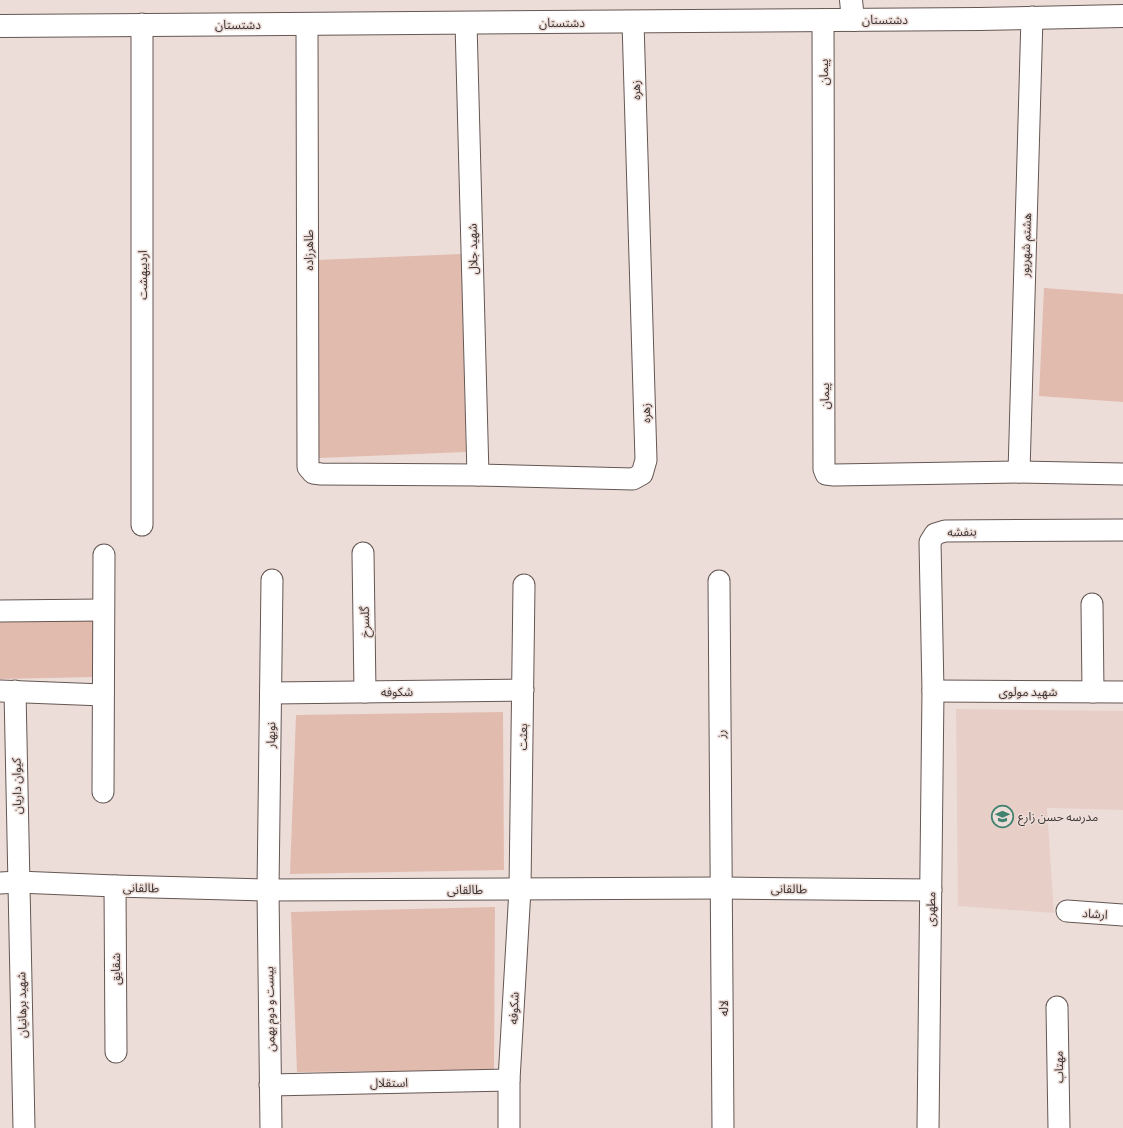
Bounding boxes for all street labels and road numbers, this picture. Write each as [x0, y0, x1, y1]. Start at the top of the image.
street label: دشتستان [862, 12, 908, 27]
street label: دشتستان [539, 15, 585, 30]
street label: دشتستان [215, 17, 261, 32]
street label: پیمان [816, 59, 832, 85]
street label: زهره [628, 80, 643, 100]
street label: هشتم شهریور [1017, 213, 1036, 278]
street label: شهید جلال [465, 223, 481, 275]
street label: طاهرزاده [301, 230, 316, 270]
street label: اردیبهشت [135, 250, 150, 300]
street label: پیمان [817, 383, 833, 409]
street label: زهره [638, 403, 653, 423]
street label: بنفشه [947, 523, 977, 540]
street label: گلسرخ [357, 605, 374, 638]
street label: شکوفه [381, 684, 413, 699]
street label: شهید مولوی [999, 684, 1057, 699]
street label: نوبهار [263, 722, 278, 749]
street label: بعثت [515, 723, 530, 751]
street label: رز [713, 729, 728, 740]
street label: کیوان داریان [8, 757, 25, 814]
street label: طالقانی [123, 880, 159, 895]
street label: طالقانی [771, 881, 807, 896]
street label: طالقانی [447, 882, 483, 897]
street label: مطهری [923, 891, 938, 927]
street label: ارشاد [1082, 905, 1108, 922]
street label: شقایق [108, 953, 124, 985]
street label: بیست و دوم بهمن [261, 966, 280, 1052]
street label: شهید برهانیان [13, 972, 30, 1038]
street label: شکوفه [505, 991, 522, 1025]
street label: لاله [716, 1000, 730, 1016]
street label: مهتاب [1051, 1051, 1067, 1083]
street label: استقلال [370, 1075, 408, 1089]

